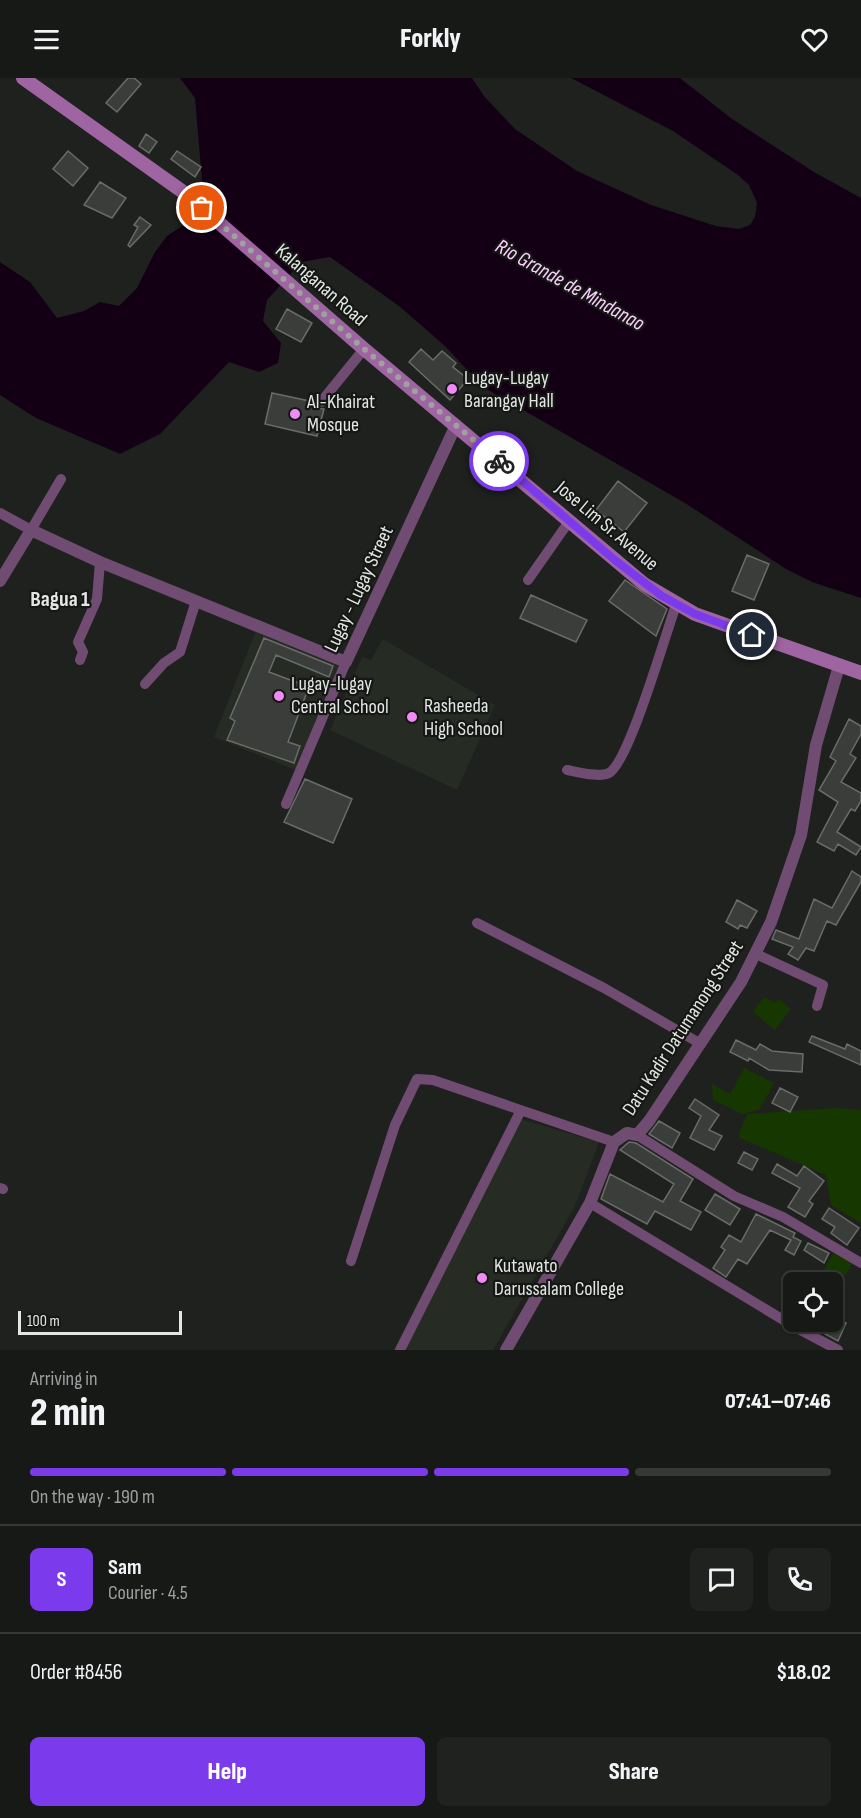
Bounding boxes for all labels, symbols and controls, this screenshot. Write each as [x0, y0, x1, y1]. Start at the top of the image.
icon: menu [30, 23, 63, 56]
text: Forkly [400, 23, 461, 55]
icon: heart [798, 23, 831, 56]
pin [176, 182, 227, 233]
icon: bag [185, 191, 218, 224]
water label: Rio Grande de Mindanao [491, 234, 649, 336]
street label: Kalanganan Road [270, 239, 372, 331]
place label: Lugay-Lugay Barangay Hall [464, 366, 554, 413]
marker: Lugay-Lugay Barangay Hall [445, 382, 459, 396]
place label: Al-Khairat Mosque [306, 390, 375, 437]
marker: Al-Khairat Mosque [288, 407, 302, 421]
courier [469, 431, 529, 491]
icon: bike [483, 445, 516, 478]
street label: Jose Lim Sr. Avenue [550, 475, 663, 576]
street label: Lugay - Lugay Street [319, 522, 399, 656]
district label: Bagua 1 [30, 586, 90, 613]
pin [726, 609, 777, 660]
icon: home [735, 618, 768, 651]
place label: Lugay-lugay Central School [291, 672, 389, 719]
marker: Lugay-lugay Central School [272, 689, 286, 703]
place label: Rasheeda High School [424, 694, 503, 741]
marker: Rasheeda High School [405, 710, 419, 724]
street label: Datu Kadir Datumanong Street [617, 936, 749, 1120]
place label: Kutawato Darussalam College [494, 1254, 624, 1301]
marker: Kutawato Darussalam College [475, 1271, 489, 1285]
map controls [783, 1272, 843, 1332]
button: locate [783, 1272, 843, 1332]
scale bar [18, 1308, 182, 1336]
text: 100 m [27, 1312, 60, 1331]
text: Arriving in [30, 1367, 98, 1391]
text: 07:41–07:46 [725, 1388, 831, 1415]
text: 2 min [30, 1390, 106, 1437]
text: On the way · 190 m [30, 1485, 155, 1509]
button: chat [690, 1548, 753, 1611]
button: phone [768, 1548, 831, 1611]
text: Sam [108, 1554, 142, 1581]
text: S [57, 1566, 66, 1593]
text: Courier · 4.5 [108, 1581, 188, 1605]
text: Order #8456 [30, 1659, 122, 1686]
text: $18.02 [776, 1659, 831, 1686]
button: Help [30, 1737, 425, 1806]
button: Share [437, 1737, 831, 1806]

